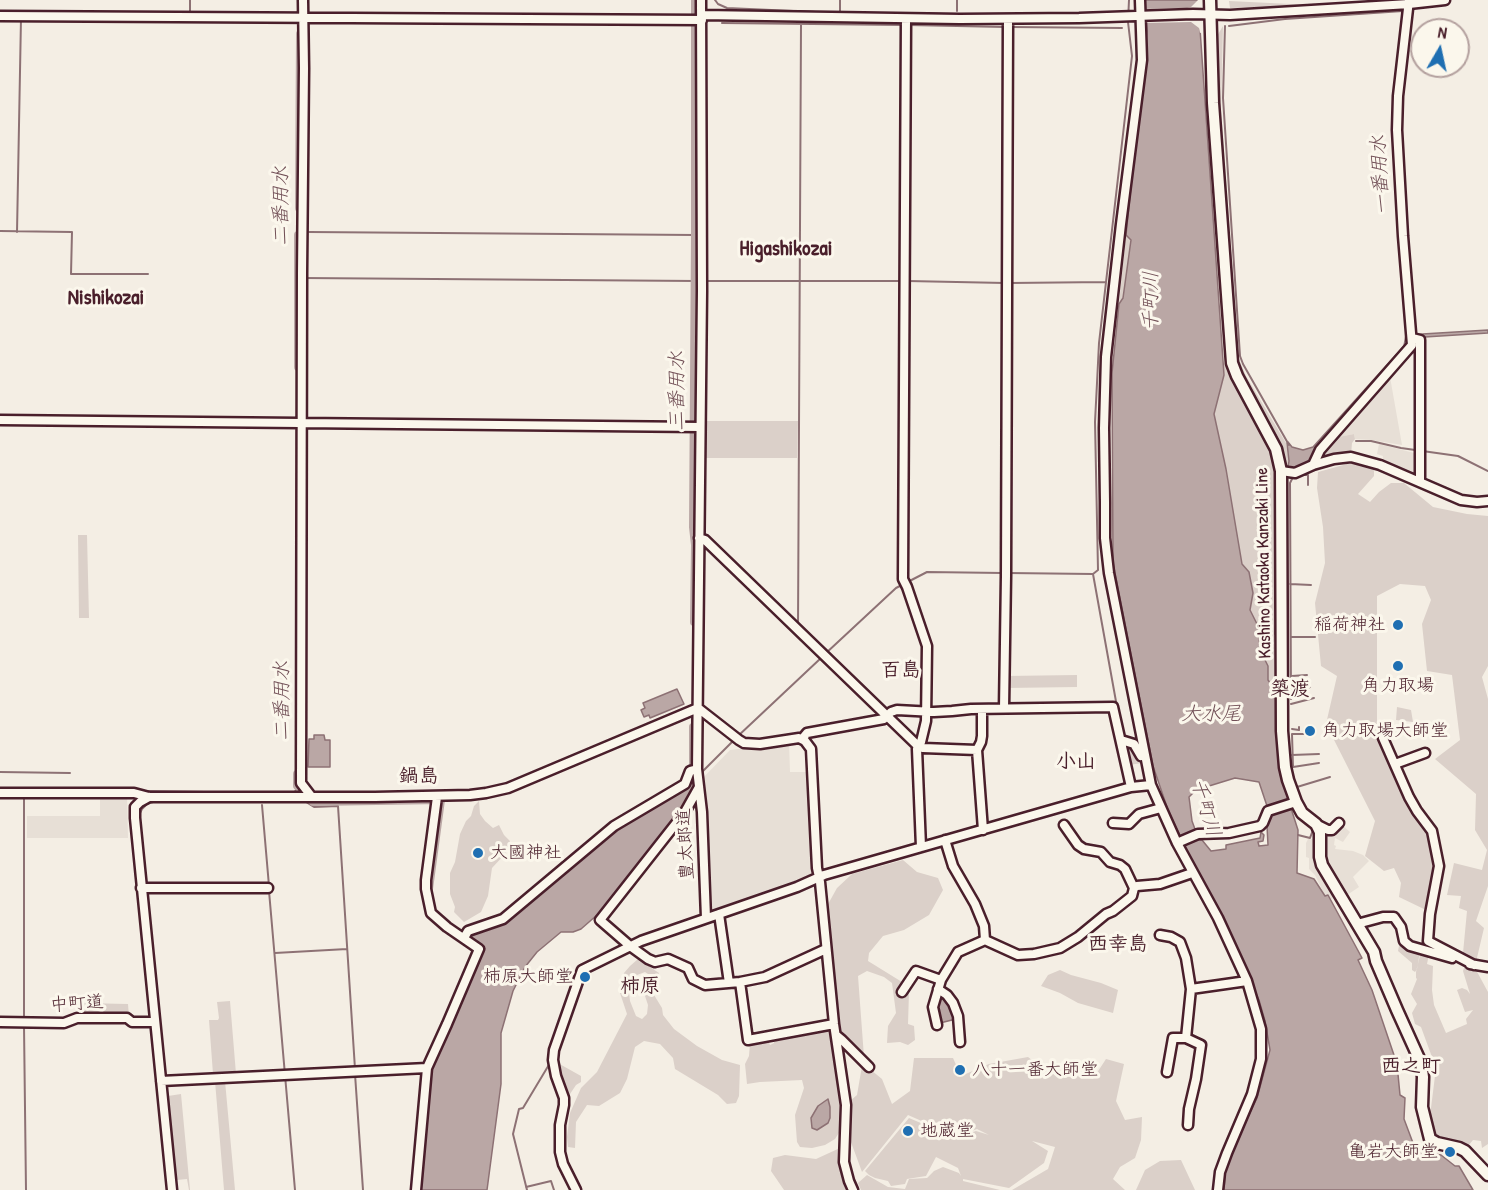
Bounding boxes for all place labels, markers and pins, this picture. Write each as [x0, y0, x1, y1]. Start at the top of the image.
place label: 稲荷神社 [1314, 614, 1386, 636]
marker: 稲荷神社 [1391, 618, 1405, 632]
marker: 角力取場 [1391, 659, 1405, 673]
place label: 角力取場 [1362, 675, 1434, 697]
place label: 角力取場大師堂 [1322, 720, 1448, 742]
marker: 角力取場大師堂 [1303, 724, 1317, 738]
place label: 大國神社 [490, 842, 562, 864]
marker: 大國神社 [471, 846, 485, 860]
place label: 柿原大師堂 [483, 966, 573, 988]
marker: 柿原大師堂 [578, 970, 592, 984]
place label: 八十一番大師堂 [972, 1059, 1098, 1081]
marker: 八十一番大師堂 [953, 1063, 967, 1077]
place label: 地蔵堂 [920, 1120, 974, 1142]
marker: 地蔵堂 [901, 1124, 915, 1138]
place label: 亀岩大師堂 [1348, 1141, 1438, 1163]
marker: 亀岩大師堂 [1443, 1145, 1457, 1159]

